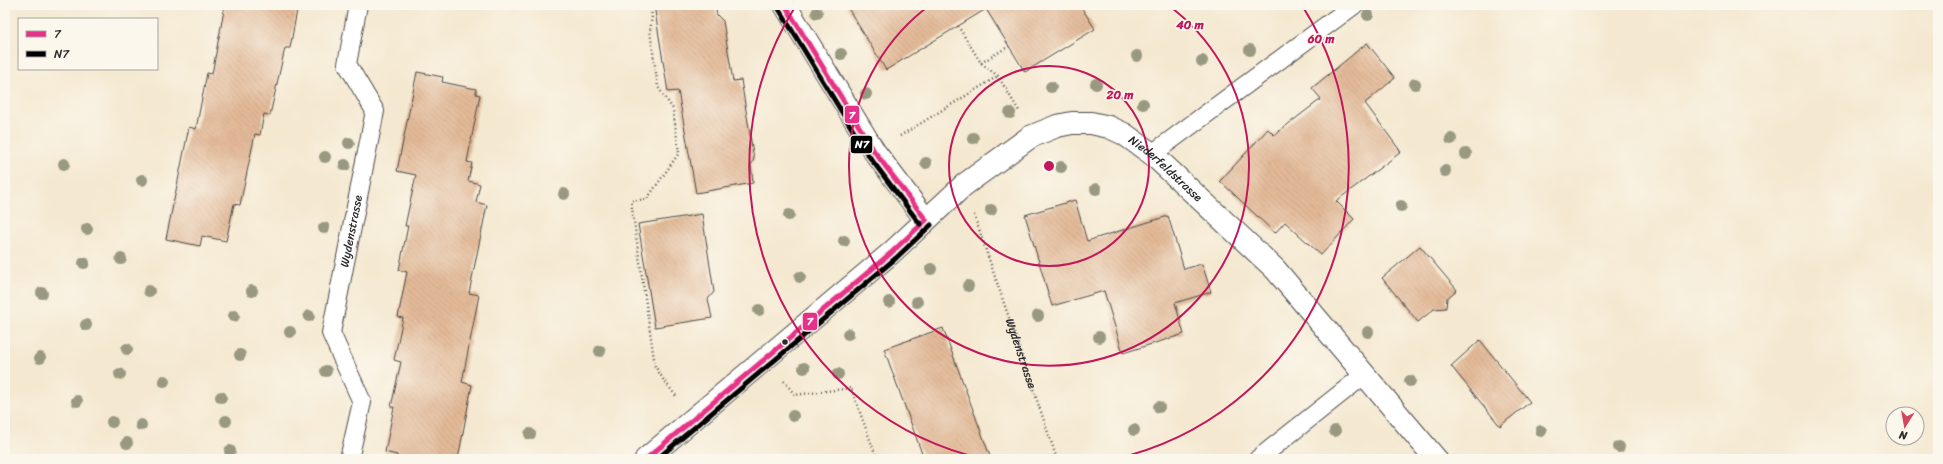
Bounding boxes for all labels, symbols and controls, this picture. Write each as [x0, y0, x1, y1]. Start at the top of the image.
text: 40 m [1175, 14, 1204, 36]
legend [18, 18, 158, 70]
text: 7 [54, 23, 62, 45]
text: 60 m [1307, 28, 1335, 50]
text: N7 [54, 43, 70, 65]
text: 20 m [1106, 84, 1134, 106]
line badge: 7 [844, 105, 860, 124]
text: 7 [849, 106, 857, 125]
street label: Niederfeldstrasse [1124, 129, 1208, 207]
line badge: N7 [850, 135, 873, 154]
text: N7 [854, 135, 871, 154]
centre of rings [1042, 159, 1056, 173]
street label: Wydenstrasse [333, 193, 369, 269]
line badge: 7 [802, 312, 818, 331]
text: 7 [807, 312, 815, 331]
street label: Wydenstrasse [999, 315, 1043, 392]
unlabelled marker [780, 337, 790, 347]
north arrow [1885, 406, 1925, 446]
text: N [1897, 425, 1910, 446]

